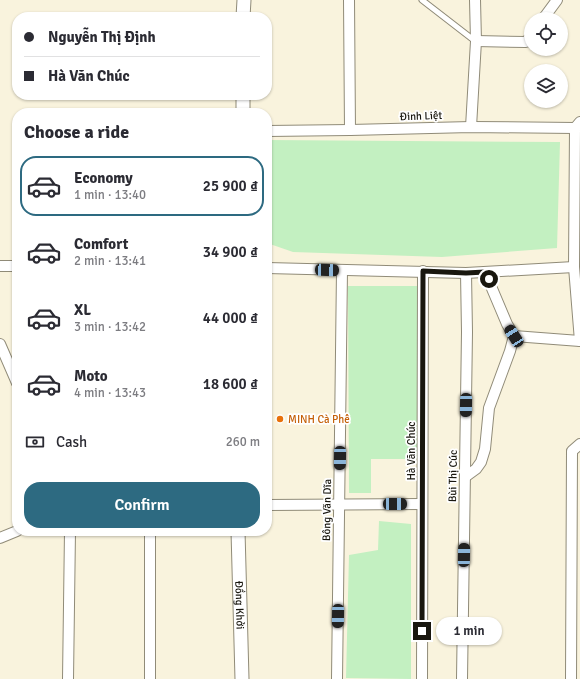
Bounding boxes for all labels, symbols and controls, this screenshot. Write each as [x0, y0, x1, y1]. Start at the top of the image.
map controls [524, 12, 568, 108]
button: locate [524, 12, 568, 56]
text: Nguyễn Thị Định [48, 28, 156, 46]
button: layers [524, 64, 568, 108]
text: Hà Văn Chúc [48, 67, 130, 85]
street label: Đinh Liệt [399, 109, 443, 123]
text: Choose a ride [24, 121, 129, 143]
icon: car [26, 168, 62, 204]
text: Economy [74, 169, 133, 187]
text: 25 900 ₫ [203, 177, 258, 195]
text: 1 min · 13:40 [74, 187, 146, 203]
icon: car [26, 234, 62, 270]
text: Comfort [74, 235, 128, 253]
text: 34 900 ₫ [203, 243, 258, 261]
text: 2 min · 13:41 [74, 253, 146, 269]
car [315, 264, 339, 276]
route start [480, 270, 498, 288]
icon: car [26, 300, 62, 336]
text: XL [74, 301, 91, 319]
text: 44 000 ₫ [203, 309, 258, 327]
text: 3 min · 13:42 [74, 319, 146, 335]
car [502, 323, 526, 349]
icon: car [26, 366, 62, 402]
text: Moto [74, 367, 108, 385]
text: 18 600 ₫ [203, 375, 258, 393]
text: 4 min · 13:43 [74, 385, 146, 401]
car [460, 393, 472, 417]
place label: MINH Cà Phê [288, 413, 350, 426]
marker: MINH Cà Phê [275, 414, 285, 424]
street label: Hà Văn Chúc [405, 421, 418, 481]
icon: cash [24, 431, 46, 453]
text: Cash [56, 433, 87, 451]
text: 260 m [226, 434, 260, 450]
car [334, 446, 346, 470]
street label: Bùi Thị Cúc [446, 450, 460, 502]
street label: Bông Văn Dĩa [320, 478, 334, 541]
button: Confirm [24, 482, 260, 528]
car [383, 498, 407, 510]
car [458, 543, 470, 567]
street label: Đồng Khởi [233, 580, 247, 629]
car [332, 604, 344, 628]
callout: 1 min [436, 617, 502, 645]
route end [413, 622, 431, 640]
text: 1 min [453, 623, 485, 639]

